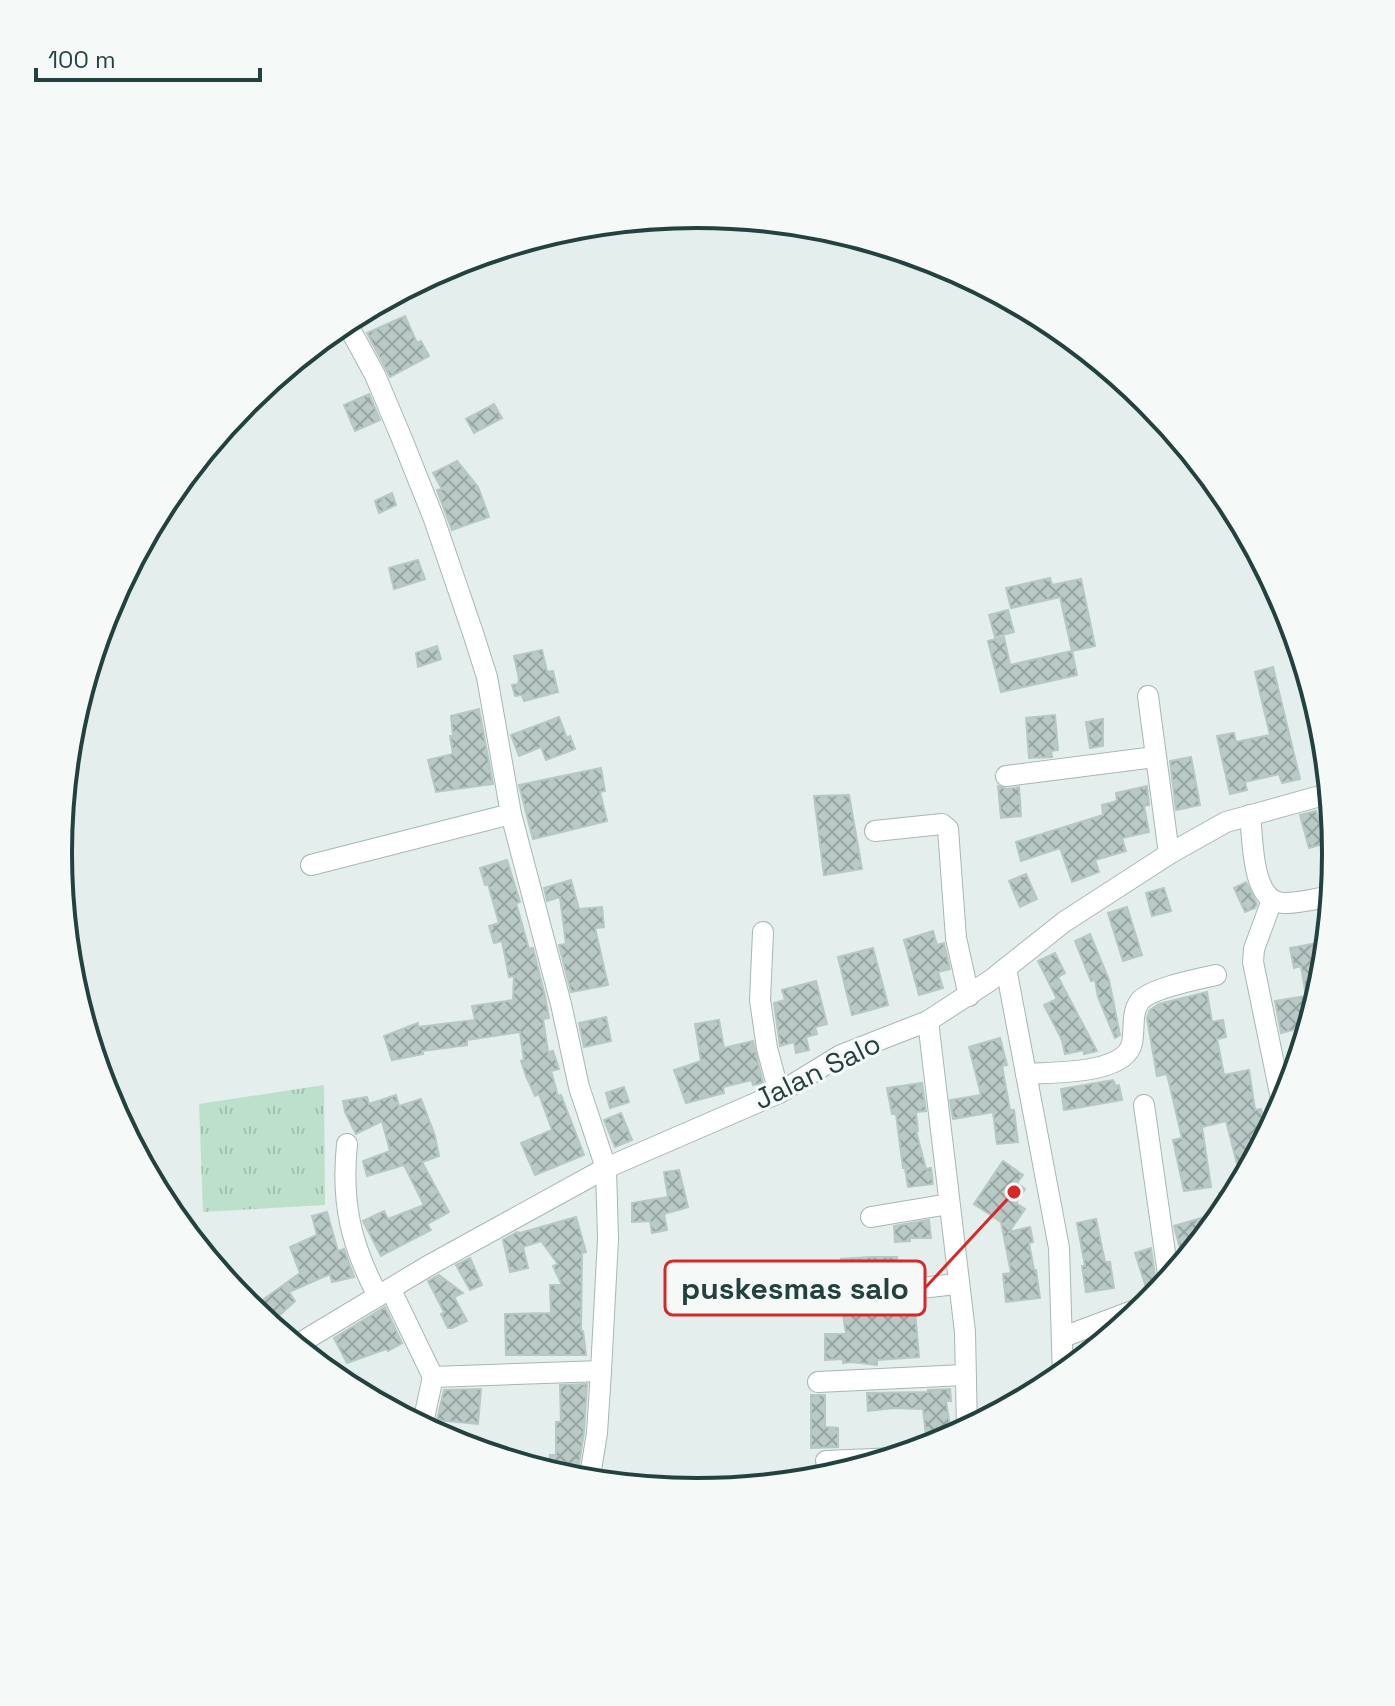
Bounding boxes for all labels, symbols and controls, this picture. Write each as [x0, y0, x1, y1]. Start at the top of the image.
scale bar [36, 32, 260, 82]
text: 100 m [48, 44, 116, 75]
street label: Jalan Salo [748, 1025, 886, 1117]
callout: puskesmas salo [665, 1261, 925, 1315]
text: puskesmas salo [681, 1269, 909, 1308]

